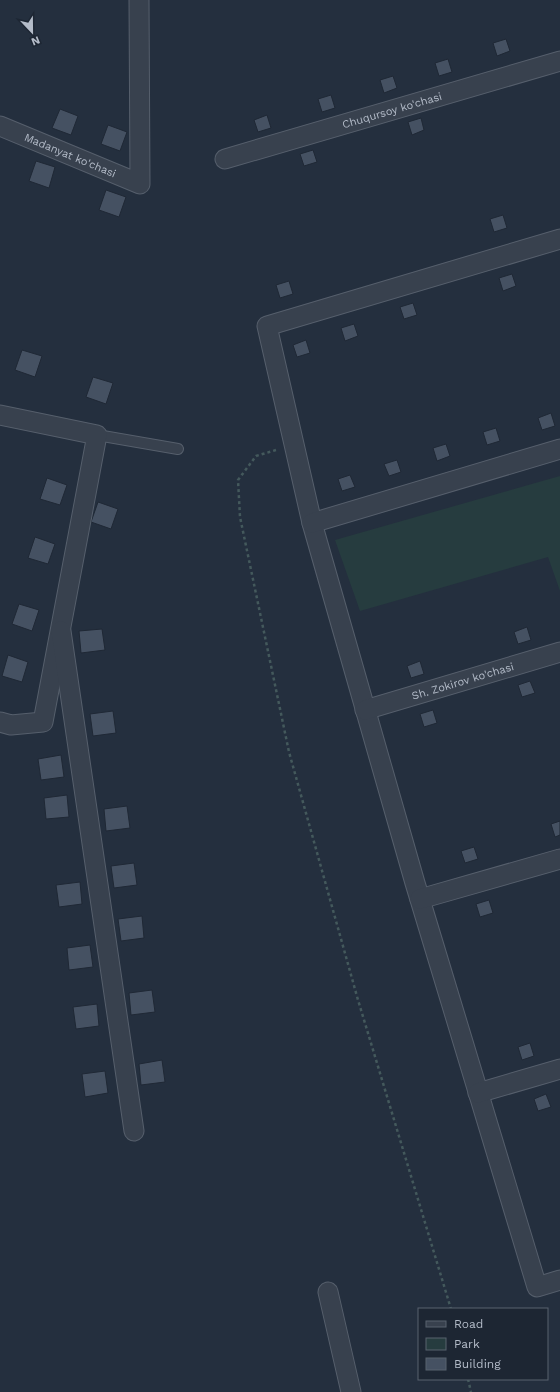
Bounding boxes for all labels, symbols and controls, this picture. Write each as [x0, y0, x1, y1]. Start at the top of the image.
north arrow [12, 12, 52, 52]
text: N [29, 33, 42, 48]
street label: Chuqursoy ko'chasi [341, 90, 444, 131]
street label: Madanyat ko'chasi [22, 131, 118, 180]
street label: Sh. Zokirov ko'chasi [410, 660, 516, 703]
legend [418, 1308, 548, 1380]
text: Road [454, 1317, 483, 1331]
text: Park [454, 1337, 480, 1351]
text: Building [454, 1357, 501, 1371]

